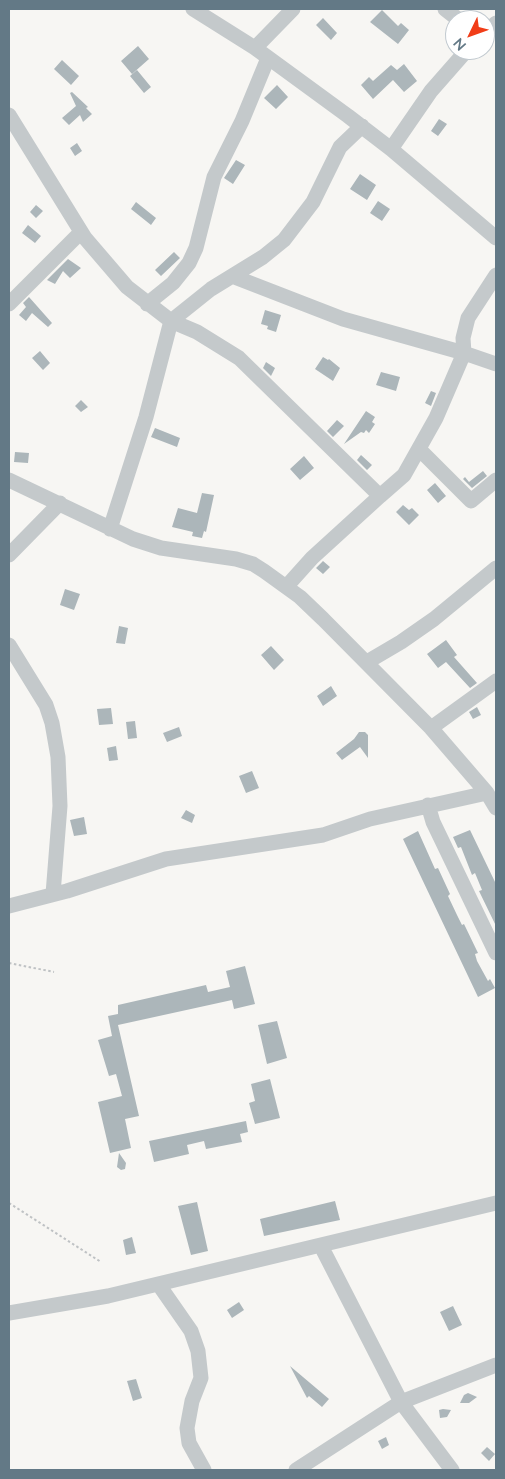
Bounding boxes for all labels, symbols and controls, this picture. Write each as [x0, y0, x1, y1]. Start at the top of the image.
north arrow [445, 10, 495, 60]
text: N [449, 35, 469, 54]

